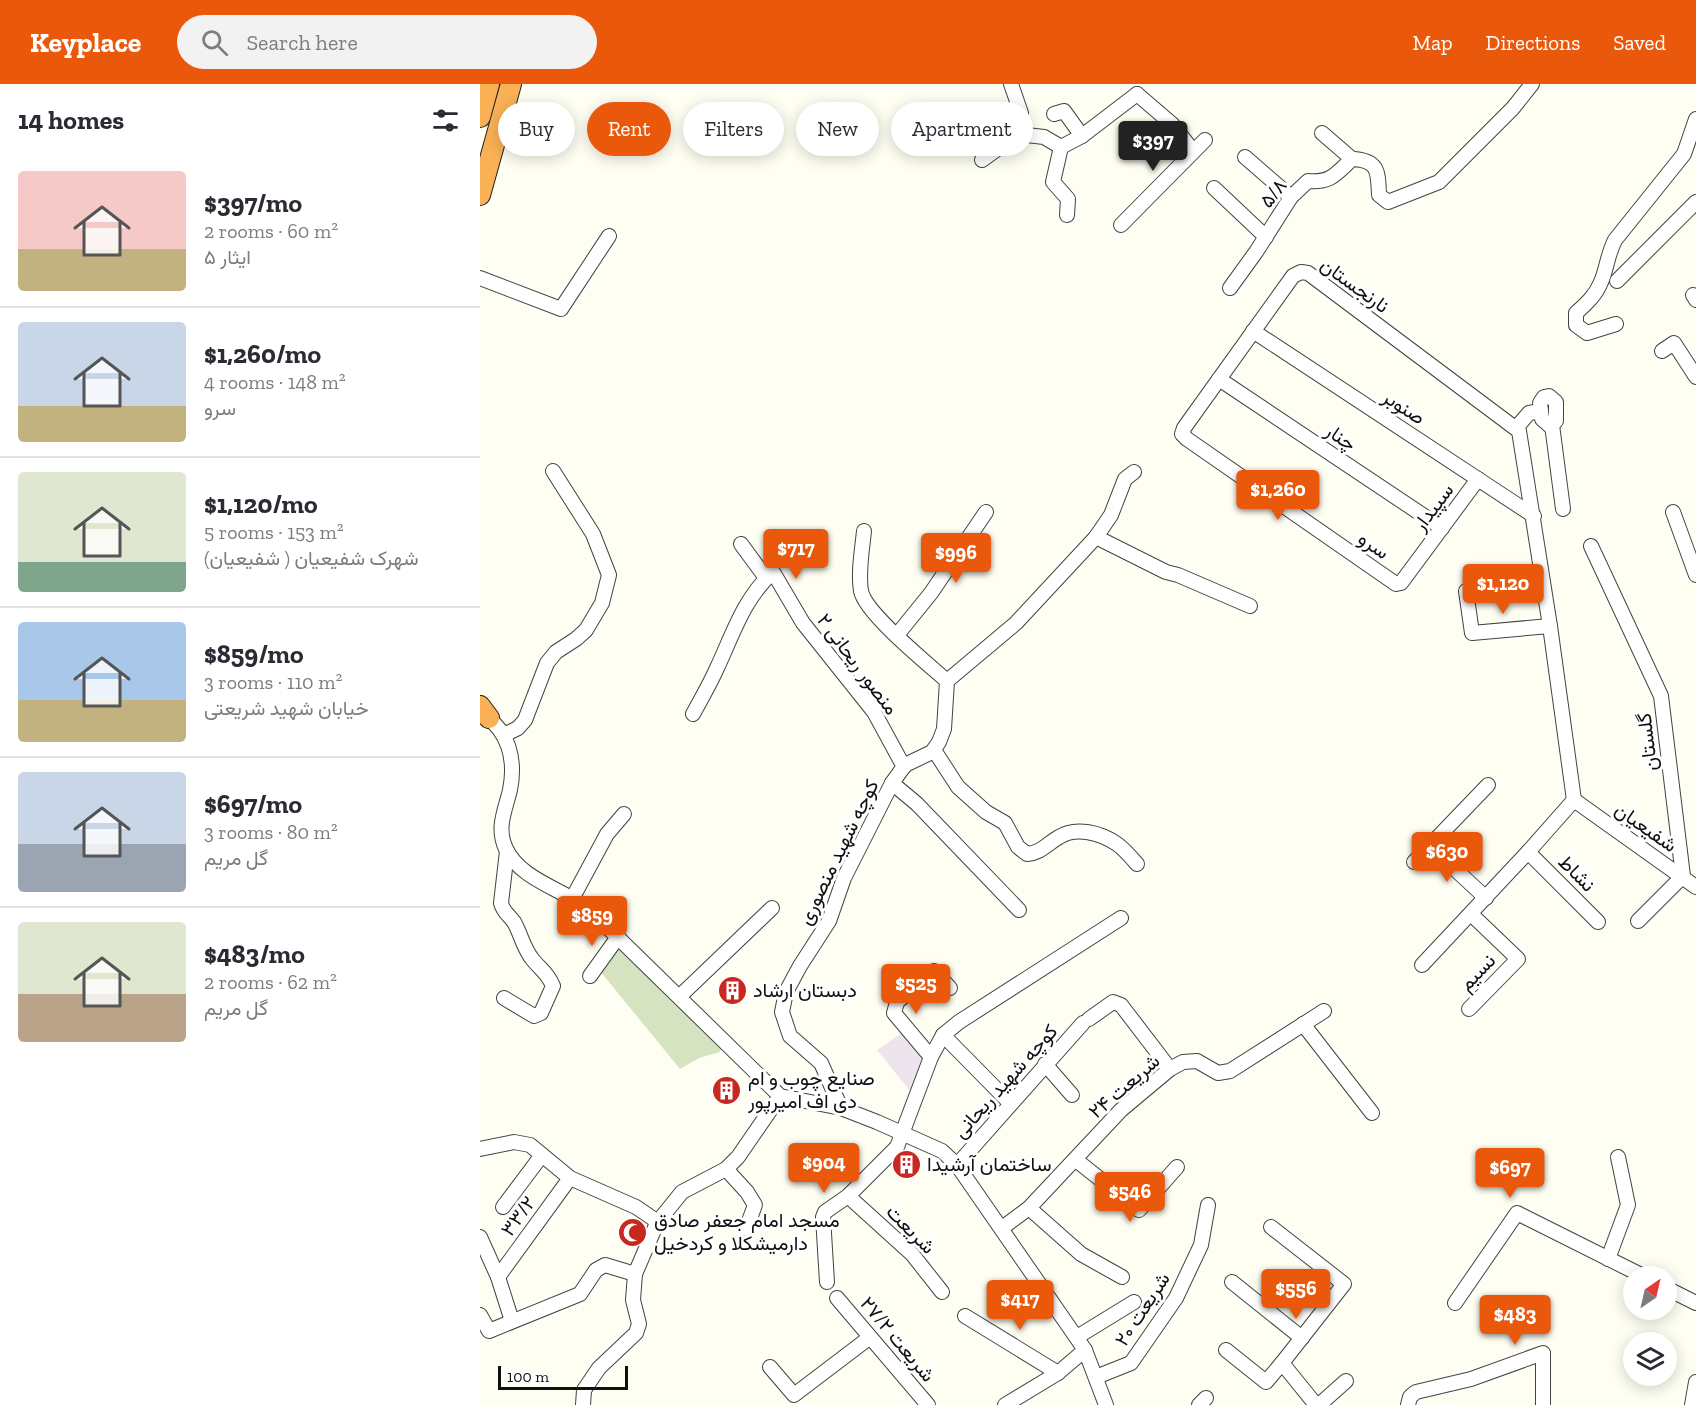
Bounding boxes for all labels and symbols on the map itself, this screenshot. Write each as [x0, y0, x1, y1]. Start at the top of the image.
pin: $397 [1117, 121, 1189, 172]
street label: ۵/۸ [1254, 174, 1292, 212]
street label: نارنجستان [1315, 252, 1394, 319]
street label: صنوبر [1377, 384, 1430, 430]
street label: چنار [1319, 417, 1361, 458]
pin: $1,260 [1229, 470, 1327, 521]
street label: سپیدار [1407, 479, 1460, 537]
street label: سرو [1353, 526, 1394, 565]
pin: $717 [760, 529, 832, 580]
pin: $996 [920, 533, 992, 584]
pin: $1,120 [1454, 564, 1552, 615]
street label: منصور ریحانی ۲ [811, 609, 904, 720]
street label: گلستان [1632, 711, 1662, 773]
street label: کوچه شهید منصوری [792, 775, 885, 929]
street label: شفیعیان [1610, 797, 1682, 857]
pin: $630 [1411, 832, 1483, 883]
street label: نشاط [1553, 849, 1601, 897]
pin: $859 [556, 896, 628, 947]
street label: نسیم [1454, 948, 1501, 996]
pin: $525 [880, 964, 952, 1015]
building icon: دبستان ارشاد [716, 974, 748, 1006]
place label: دبستان ارشاد [753, 978, 857, 1003]
street label: کوچه شهید ریحانی [948, 1019, 1064, 1144]
street label: شریعت ۲۴ [1084, 1049, 1165, 1124]
place label: صنایع چوب و ام دی اف امیرپور [747, 1066, 875, 1115]
building icon: صنایع چوب و ام دی اف امیرپور [711, 1074, 743, 1106]
pin: $904 [788, 1143, 860, 1194]
building icon: ساختمان آرشیدا [890, 1148, 922, 1180]
pin: $697 [1474, 1148, 1546, 1199]
place label: ساختمان آرشیدا [927, 1152, 1052, 1177]
pin: $546 [1094, 1172, 1166, 1223]
street label: ۳۳/۲ [495, 1191, 541, 1241]
street label: شریعت [881, 1199, 941, 1259]
place label: مسجد امام جعفر صادق دارمیشکلا و کردخیل [654, 1208, 840, 1256]
mosque icon: مسجد امام جعفر صادق دارمیشکلا و کردخیل [617, 1216, 649, 1248]
north arrow [1623, 1266, 1677, 1320]
street label: شریعت ۲۰ [1109, 1268, 1176, 1351]
pin: $556 [1260, 1269, 1332, 1320]
pin: $417 [984, 1280, 1056, 1331]
street label: شریعت ۲۷/۲ [855, 1292, 941, 1387]
pin: $483 [1479, 1295, 1551, 1346]
scale bar [498, 1363, 628, 1390]

